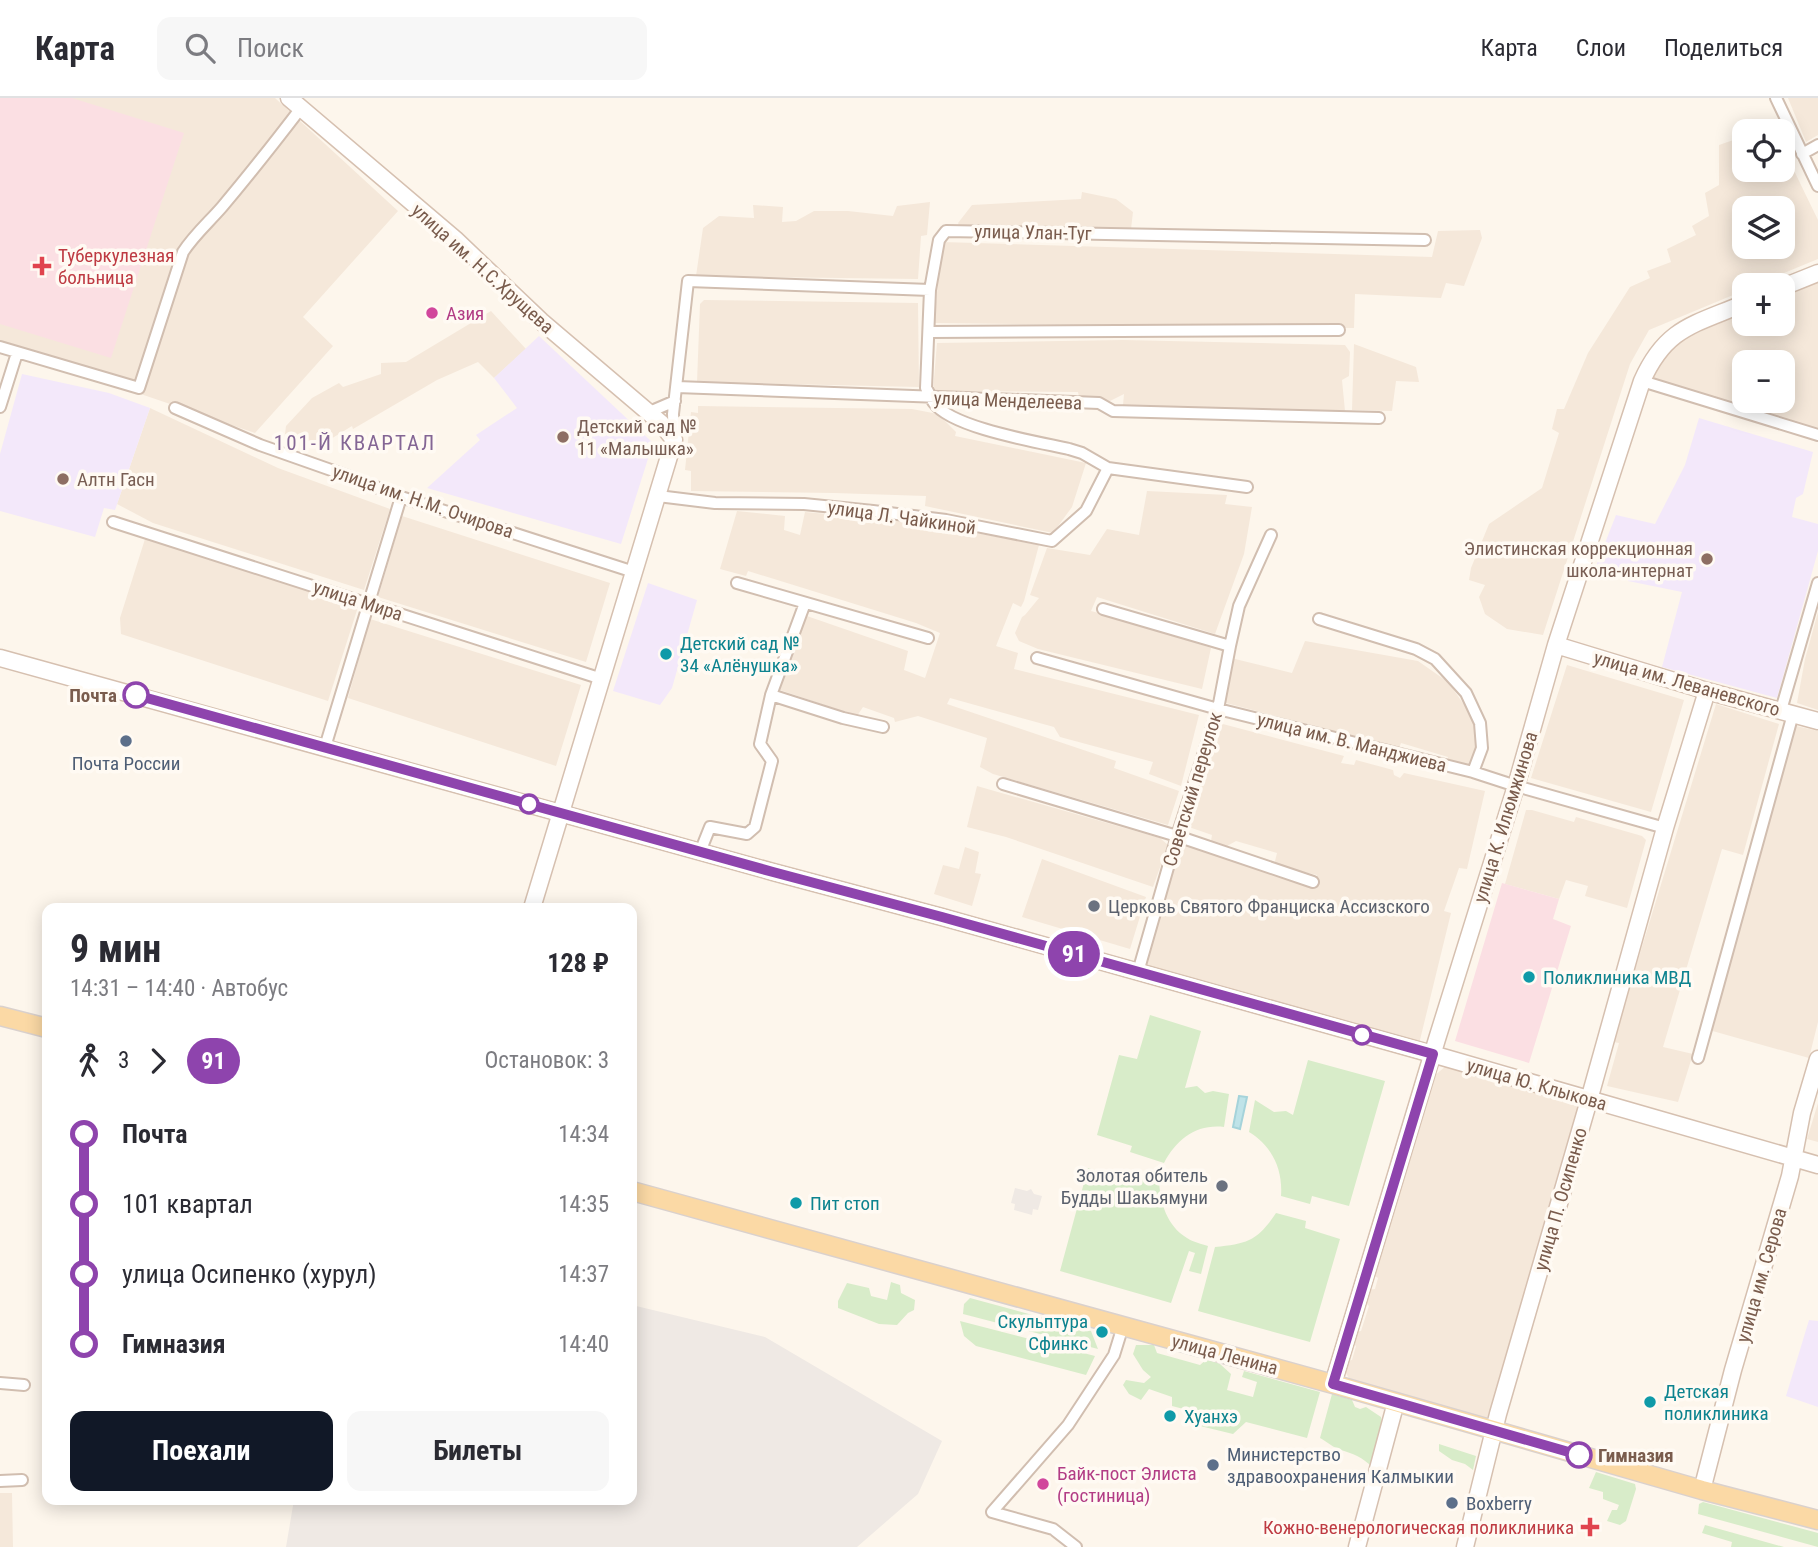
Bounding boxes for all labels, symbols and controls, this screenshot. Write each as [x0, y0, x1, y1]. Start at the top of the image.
search box [157, 17, 647, 80]
text: Карта [35, 29, 115, 68]
icon: search [181, 29, 219, 67]
text: Поиск [237, 33, 304, 63]
text: Карта [1480, 34, 1538, 62]
text: Слои [1576, 34, 1626, 62]
text: Поделиться [1664, 34, 1783, 62]
map controls [1732, 119, 1795, 413]
button: locate [1732, 119, 1795, 182]
button: layers [1732, 196, 1795, 259]
street label: улица им. Н.С.Хрущева [407, 199, 558, 338]
street label: улица Улан-Туг [974, 220, 1092, 245]
place label: Туберкулезная больница [58, 244, 174, 289]
marker: Туберкулезная больница [32, 256, 52, 276]
button: + [1732, 273, 1795, 336]
place label: Азия [446, 302, 484, 325]
marker: Азия [424, 305, 440, 321]
button: − [1732, 350, 1795, 413]
street label: улица Менделеева [933, 386, 1083, 415]
place label: Детский сад № 11 «Малышка» [577, 415, 697, 460]
marker: Детский сад № 11 «Малышка» [555, 429, 571, 445]
district label: 101-Й КВАРТАЛ [274, 431, 436, 455]
street label: улица им. Н.М. Очирова [329, 460, 516, 543]
place label: Алтн Гасн [77, 468, 155, 491]
marker: Алтн Гасн [55, 471, 71, 487]
street label: улица Л. Чайкиной [826, 496, 977, 539]
place label: Элистинская коррекционная школа-интернат [1464, 537, 1693, 582]
marker: Элистинская коррекционная школа-интернат [1699, 551, 1715, 567]
street label: улица Мира [310, 575, 406, 626]
place label: Детский сад № 34 «Алёнушка» [680, 632, 800, 677]
marker: Детский сад № 34 «Алёнушка» [658, 646, 674, 662]
street label: улица им. Леваневского [1591, 646, 1783, 721]
marker: Почта [123, 682, 149, 708]
place label: Почта [69, 684, 117, 707]
street label: улица им. В. Манджиева [1255, 708, 1449, 777]
street label: Советский переулок [1158, 709, 1227, 869]
street label: улица К. Илюмжинова [1468, 729, 1542, 906]
marker: Почта России [118, 733, 134, 749]
place label: Почта России [72, 752, 180, 775]
unlabelled marker [519, 794, 539, 814]
place label: Церковь Святого Франциска Ассизского [1108, 895, 1430, 918]
marker: Церковь Святого Франциска Ассизского [1086, 898, 1102, 914]
text: 9 мин [70, 927, 161, 971]
line badge: 91 [1042, 931, 1106, 977]
text: 91 [1062, 940, 1086, 968]
text: 128 ₽ [547, 948, 609, 978]
place label: Поликлиника МВД [1543, 966, 1691, 989]
marker: Поликлиника МВД [1521, 969, 1537, 985]
text: 14:31 – 14:40 · Автобус [70, 975, 288, 1002]
unlabelled marker [1352, 1025, 1372, 1045]
icon: walk [70, 1042, 108, 1080]
icon: forward [139, 1042, 177, 1080]
text: 3 [118, 1047, 129, 1074]
text: 91 [201, 1047, 226, 1075]
text: Остановок: 3 [485, 1047, 609, 1074]
street label: улица Ю. Клыкова [1464, 1053, 1610, 1115]
text: Почта [122, 1119, 188, 1149]
text: 14:34 [558, 1121, 609, 1148]
street label: улица П. Осипенко [1529, 1125, 1592, 1273]
place label: Золотая обитель Будды Шакьямуни [1061, 1164, 1208, 1209]
marker: Золотая обитель Будды Шакьямуни [1214, 1178, 1230, 1194]
text: 101 квартал [122, 1189, 253, 1219]
text: 14:35 [558, 1191, 609, 1218]
place label: Пит стоп [810, 1192, 880, 1215]
marker: Пит стоп [788, 1195, 804, 1211]
street label: улица им. Серова [1731, 1205, 1792, 1345]
text: улица Осипенко (хурул) [122, 1259, 377, 1289]
text: 14:37 [558, 1261, 609, 1288]
place label: Скульптура Сфинкс [998, 1310, 1088, 1355]
marker: Скульптура Сфинкс [1094, 1324, 1110, 1340]
text: Гимназия [122, 1329, 226, 1359]
street label: улица Ленина [1169, 1329, 1281, 1380]
text: 14:40 [558, 1331, 609, 1358]
place label: Детская поликлиника [1664, 1380, 1769, 1425]
marker: Детская поликлиника [1642, 1394, 1658, 1410]
place label: Хуанхэ [1184, 1405, 1238, 1428]
marker: Хуанхэ [1162, 1408, 1178, 1424]
button: Поехали [70, 1411, 333, 1491]
button: Билеты [347, 1411, 609, 1491]
marker: Гимназия [1566, 1442, 1592, 1468]
place label: Министерство здравоохранения Калмыкии [1227, 1443, 1454, 1488]
place label: Гимназия [1598, 1444, 1674, 1467]
marker: Министерство здравоохранения Калмыкии [1205, 1457, 1221, 1473]
place label: Байк-пост Элиста (гостиница) [1057, 1462, 1197, 1507]
marker: Байк-пост Элиста (гостиница) [1035, 1476, 1051, 1492]
place label: Boxberry [1466, 1492, 1532, 1515]
marker: Boxberry [1444, 1495, 1460, 1511]
place label: Кожно-венерологическая поликлиника [1263, 1516, 1574, 1539]
marker: Кожно-венерологическая поликлиника [1580, 1517, 1600, 1537]

